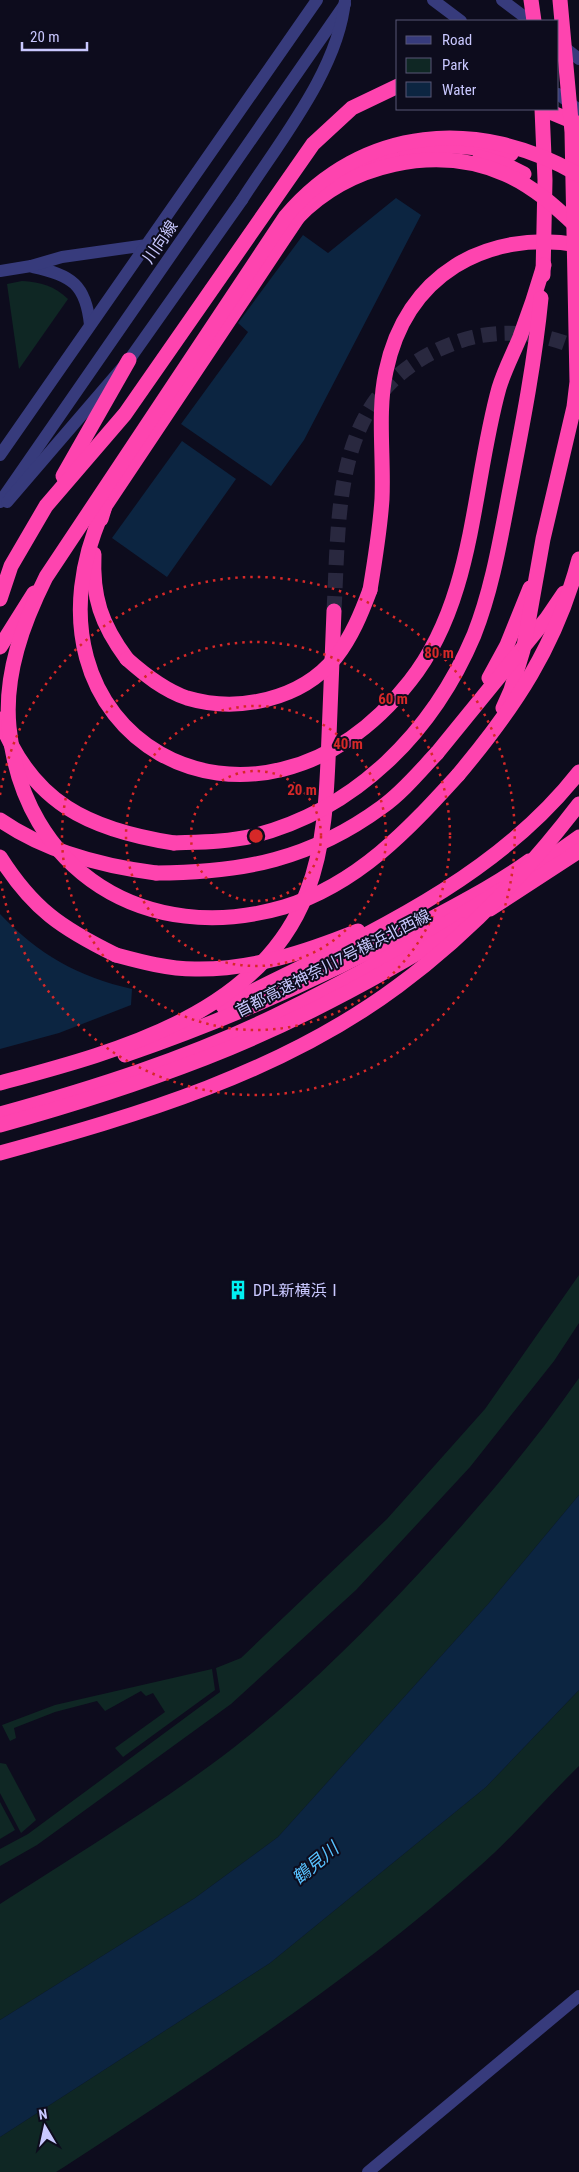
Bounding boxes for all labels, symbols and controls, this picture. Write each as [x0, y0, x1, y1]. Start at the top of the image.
scale bar [22, 20, 88, 52]
legend [396, 20, 559, 110]
text: 20 m [30, 28, 60, 46]
text: Road [442, 31, 472, 49]
text: Park [442, 56, 469, 74]
text: Water [442, 81, 477, 99]
street label: 川向線 [138, 217, 182, 267]
text: 80 m [424, 644, 454, 662]
text: 60 m [378, 690, 408, 708]
text: 40 m [333, 735, 363, 753]
text: 20 m [287, 781, 317, 799]
centre of rings [247, 827, 265, 845]
street label: 首都高速神奈川7号横浜北西線 [233, 906, 433, 1020]
building icon: DPL新横浜Ⅰ [227, 1279, 249, 1301]
place label: DPL新横浜Ⅰ [253, 1281, 343, 1300]
water label: 鶴見川 [288, 1836, 344, 1888]
north arrow [20, 2102, 70, 2152]
text: N [37, 2106, 48, 2123]

